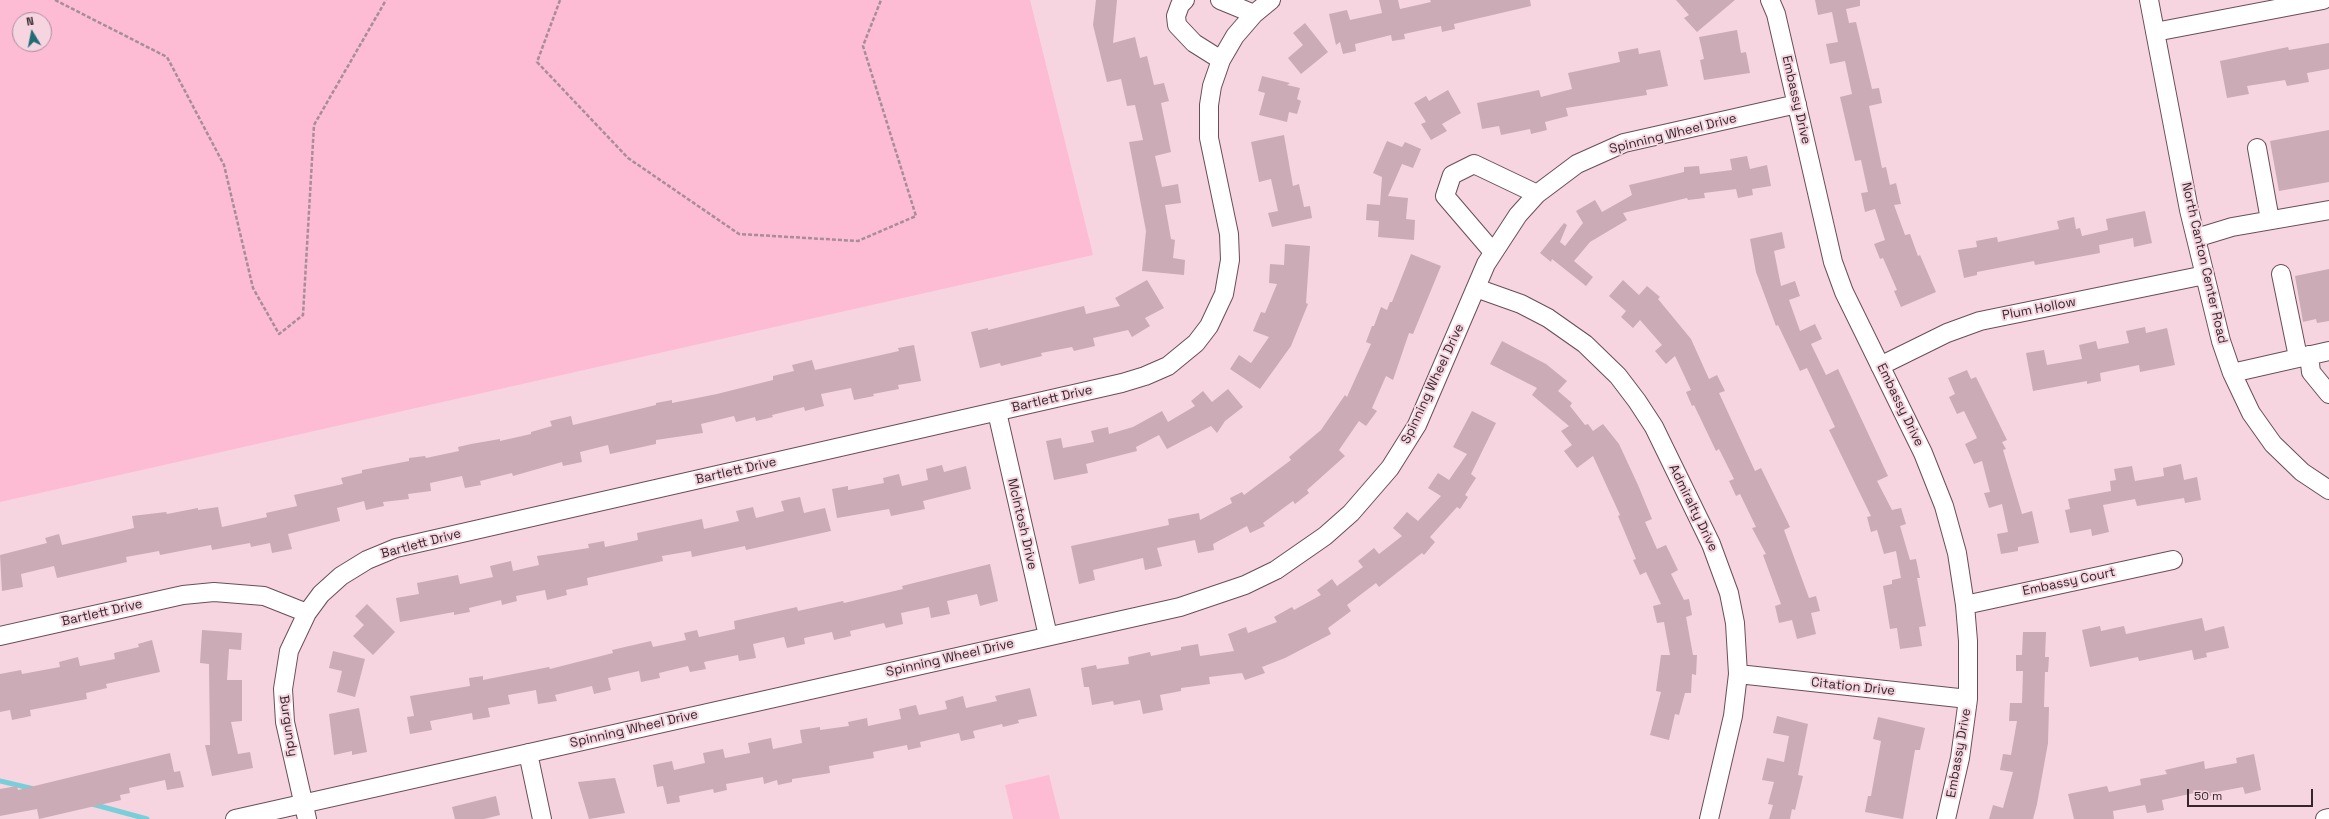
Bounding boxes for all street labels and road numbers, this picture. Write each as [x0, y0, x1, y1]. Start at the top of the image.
street label: Embassy Drive [1778, 54, 1814, 146]
street label: Spinning Wheel Drive [1608, 111, 1738, 157]
street label: North Canton Center Road [2178, 181, 2230, 345]
street label: Plum Hollow [2001, 294, 2077, 324]
street label: Spinning Wheel Drive [1398, 321, 1468, 447]
street label: Embassy Drive [1873, 361, 1927, 449]
street label: Bartlett Drive [1010, 382, 1094, 416]
street label: Bartlett Drive [694, 454, 778, 488]
street label: Admiralty Drive [1665, 462, 1721, 554]
street label: McIntosh Drive [1004, 477, 1040, 571]
street label: Bartlett Drive [379, 526, 463, 562]
street label: Embassy Court [2021, 565, 2117, 599]
street label: Bartlett Drive [60, 596, 144, 630]
street label: Spinning Wheel Drive [885, 636, 1015, 680]
street label: Citation Drive [1810, 675, 1896, 699]
street label: Burgundy [275, 694, 301, 758]
street label: Spinning Wheel Drive [569, 707, 699, 751]
street label: Embassy Drive [1943, 707, 1975, 799]

